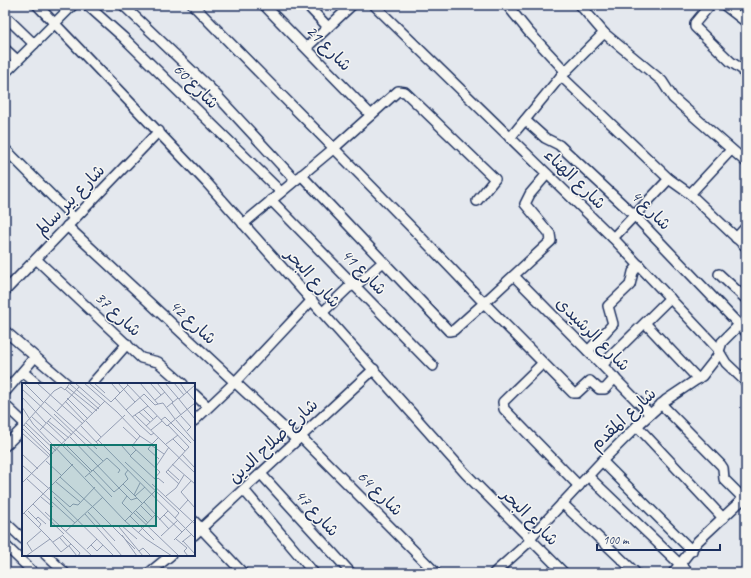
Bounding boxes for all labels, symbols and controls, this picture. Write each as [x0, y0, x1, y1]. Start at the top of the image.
street label: شارع 21 [301, 20, 356, 76]
street label: شارع 60 [168, 59, 223, 114]
street label: شارع الهناء [539, 144, 610, 214]
street label: شارع بير سالم [31, 160, 111, 242]
street label: شارع 4 [626, 185, 676, 235]
street label: شارع البحر [279, 242, 345, 313]
street label: شارع 41 [336, 244, 391, 300]
street label: شارع 37 [90, 287, 146, 342]
street label: شارع الرشيدى [551, 292, 635, 376]
street label: شارع 42 [165, 295, 221, 350]
inset map [22, 383, 195, 556]
street label: شارع المقدم [586, 383, 662, 456]
street label: شارع صلاح الدين [224, 394, 323, 489]
street label: شارع 64 [352, 466, 407, 521]
street label: شارع البحر [495, 482, 563, 551]
street label: شارع 47 [290, 485, 344, 542]
scale bar [597, 526, 720, 552]
text: 100 m [603, 532, 630, 548]

